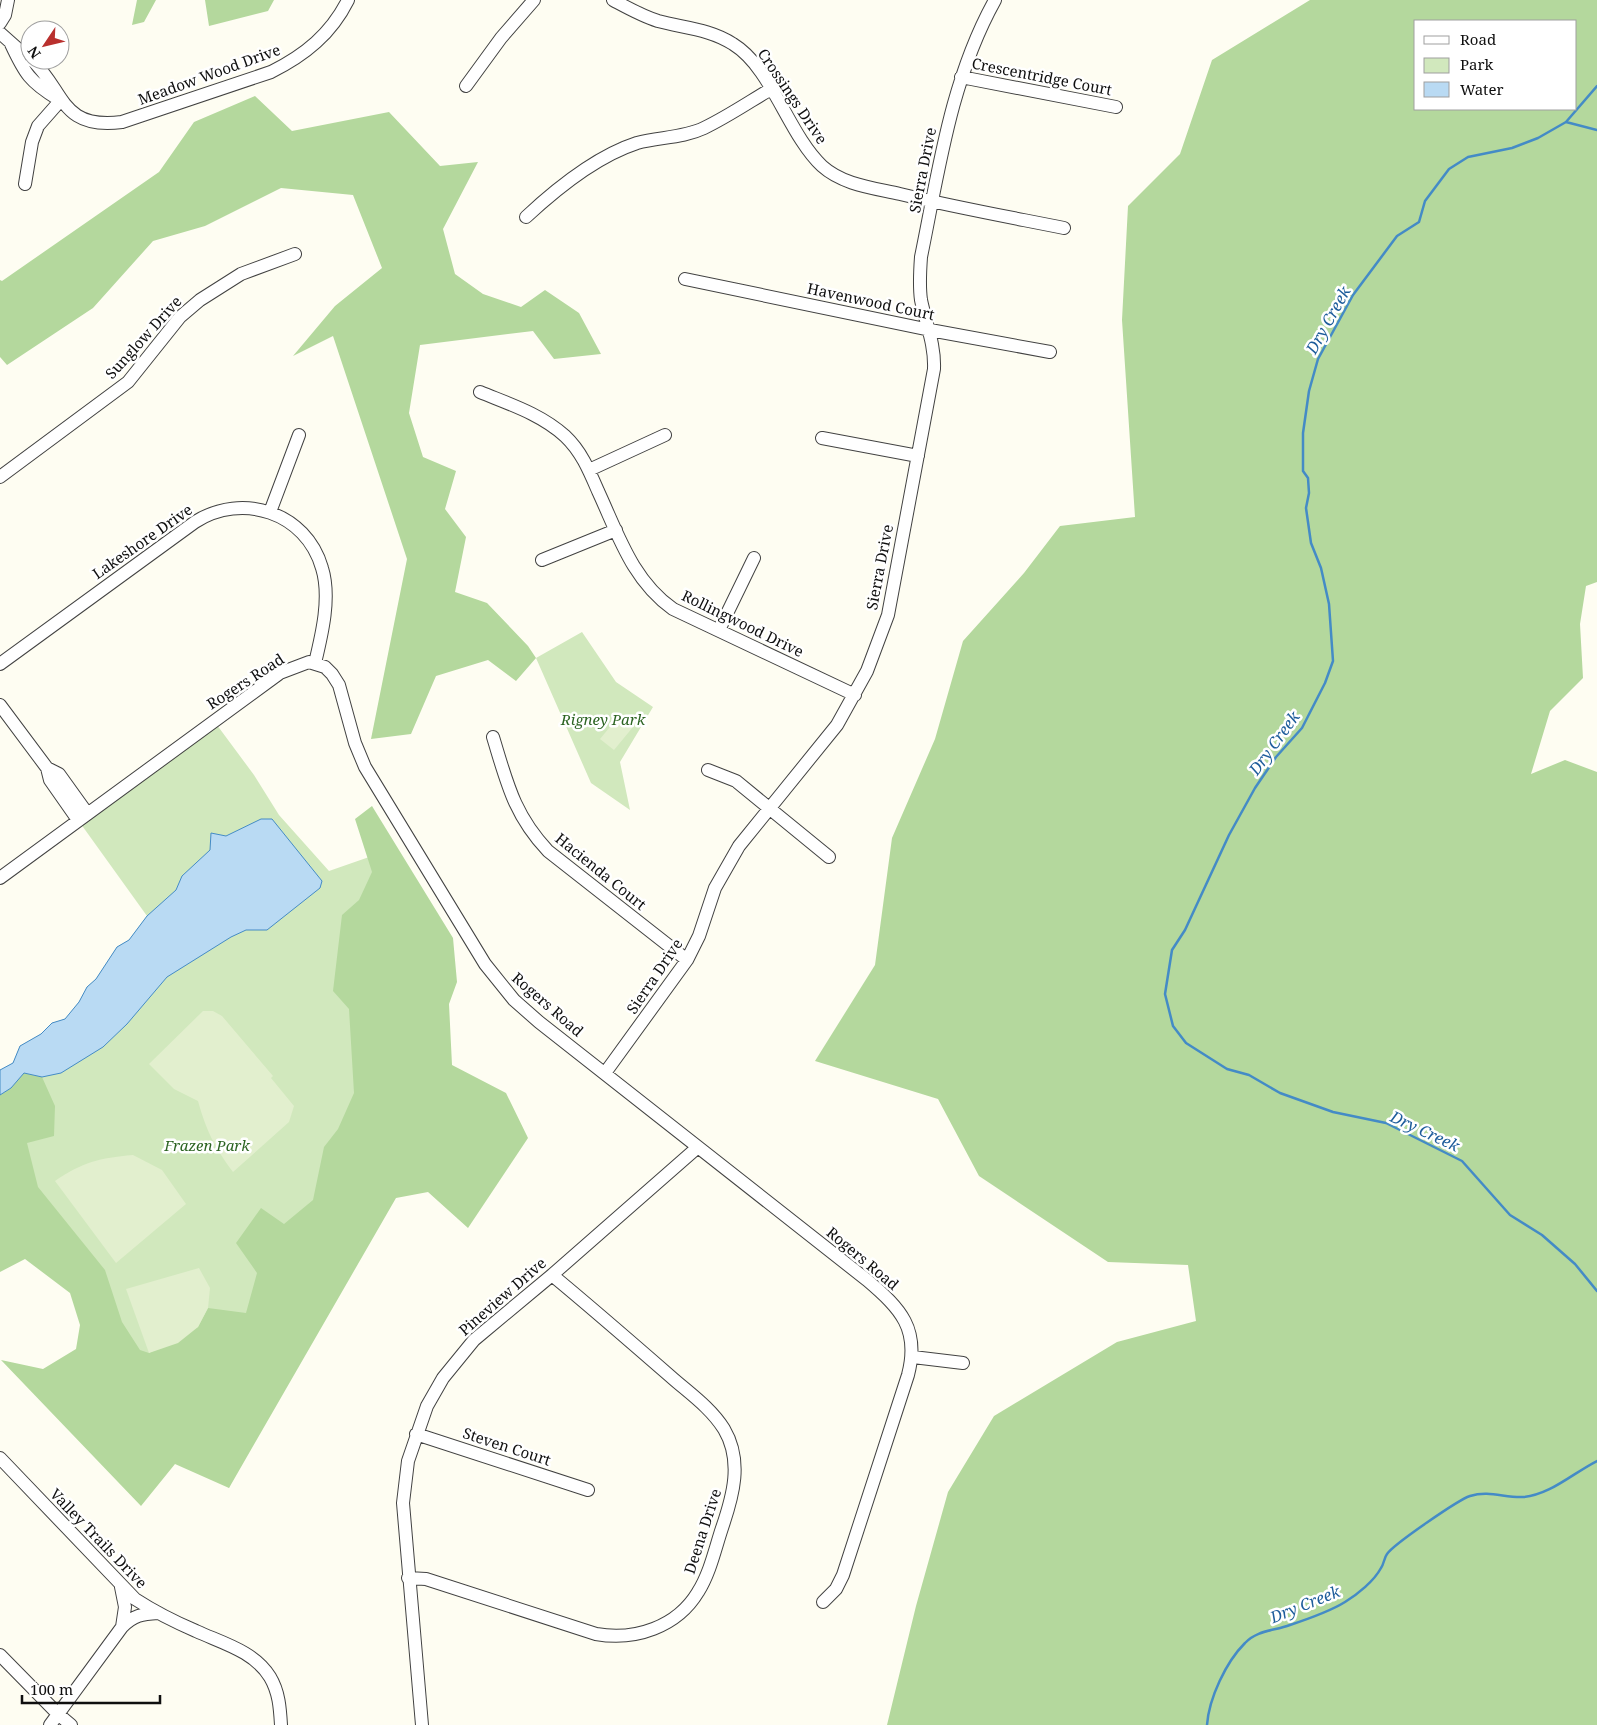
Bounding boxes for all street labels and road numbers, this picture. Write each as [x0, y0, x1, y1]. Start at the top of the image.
street label: Meadow Wood Drive [135, 39, 283, 109]
street label: Crossings Drive [754, 44, 832, 148]
street label: Crescentridge Court [970, 53, 1114, 99]
street label: Sierra Drive [904, 126, 940, 214]
street label: Havenwood Court [805, 278, 937, 324]
street label: Sunglow Drive [100, 291, 186, 383]
street label: Lakeshore Drive [88, 499, 196, 583]
street label: Sierra Drive [861, 523, 897, 611]
street label: Rollingwood Drive [679, 585, 807, 661]
street label: Rogers Road [202, 649, 288, 713]
street label: Hacienda Court [551, 828, 651, 914]
street label: Sierra Drive [621, 934, 687, 1018]
street label: Rogers Road [508, 967, 588, 1041]
street label: Rogers Road [823, 1222, 903, 1294]
street label: Pineview Drive [454, 1253, 550, 1339]
street label: Steven Court [460, 1422, 554, 1470]
street label: Valley Trails Drive [46, 1484, 152, 1592]
street label: Deena Drive [679, 1486, 725, 1576]

